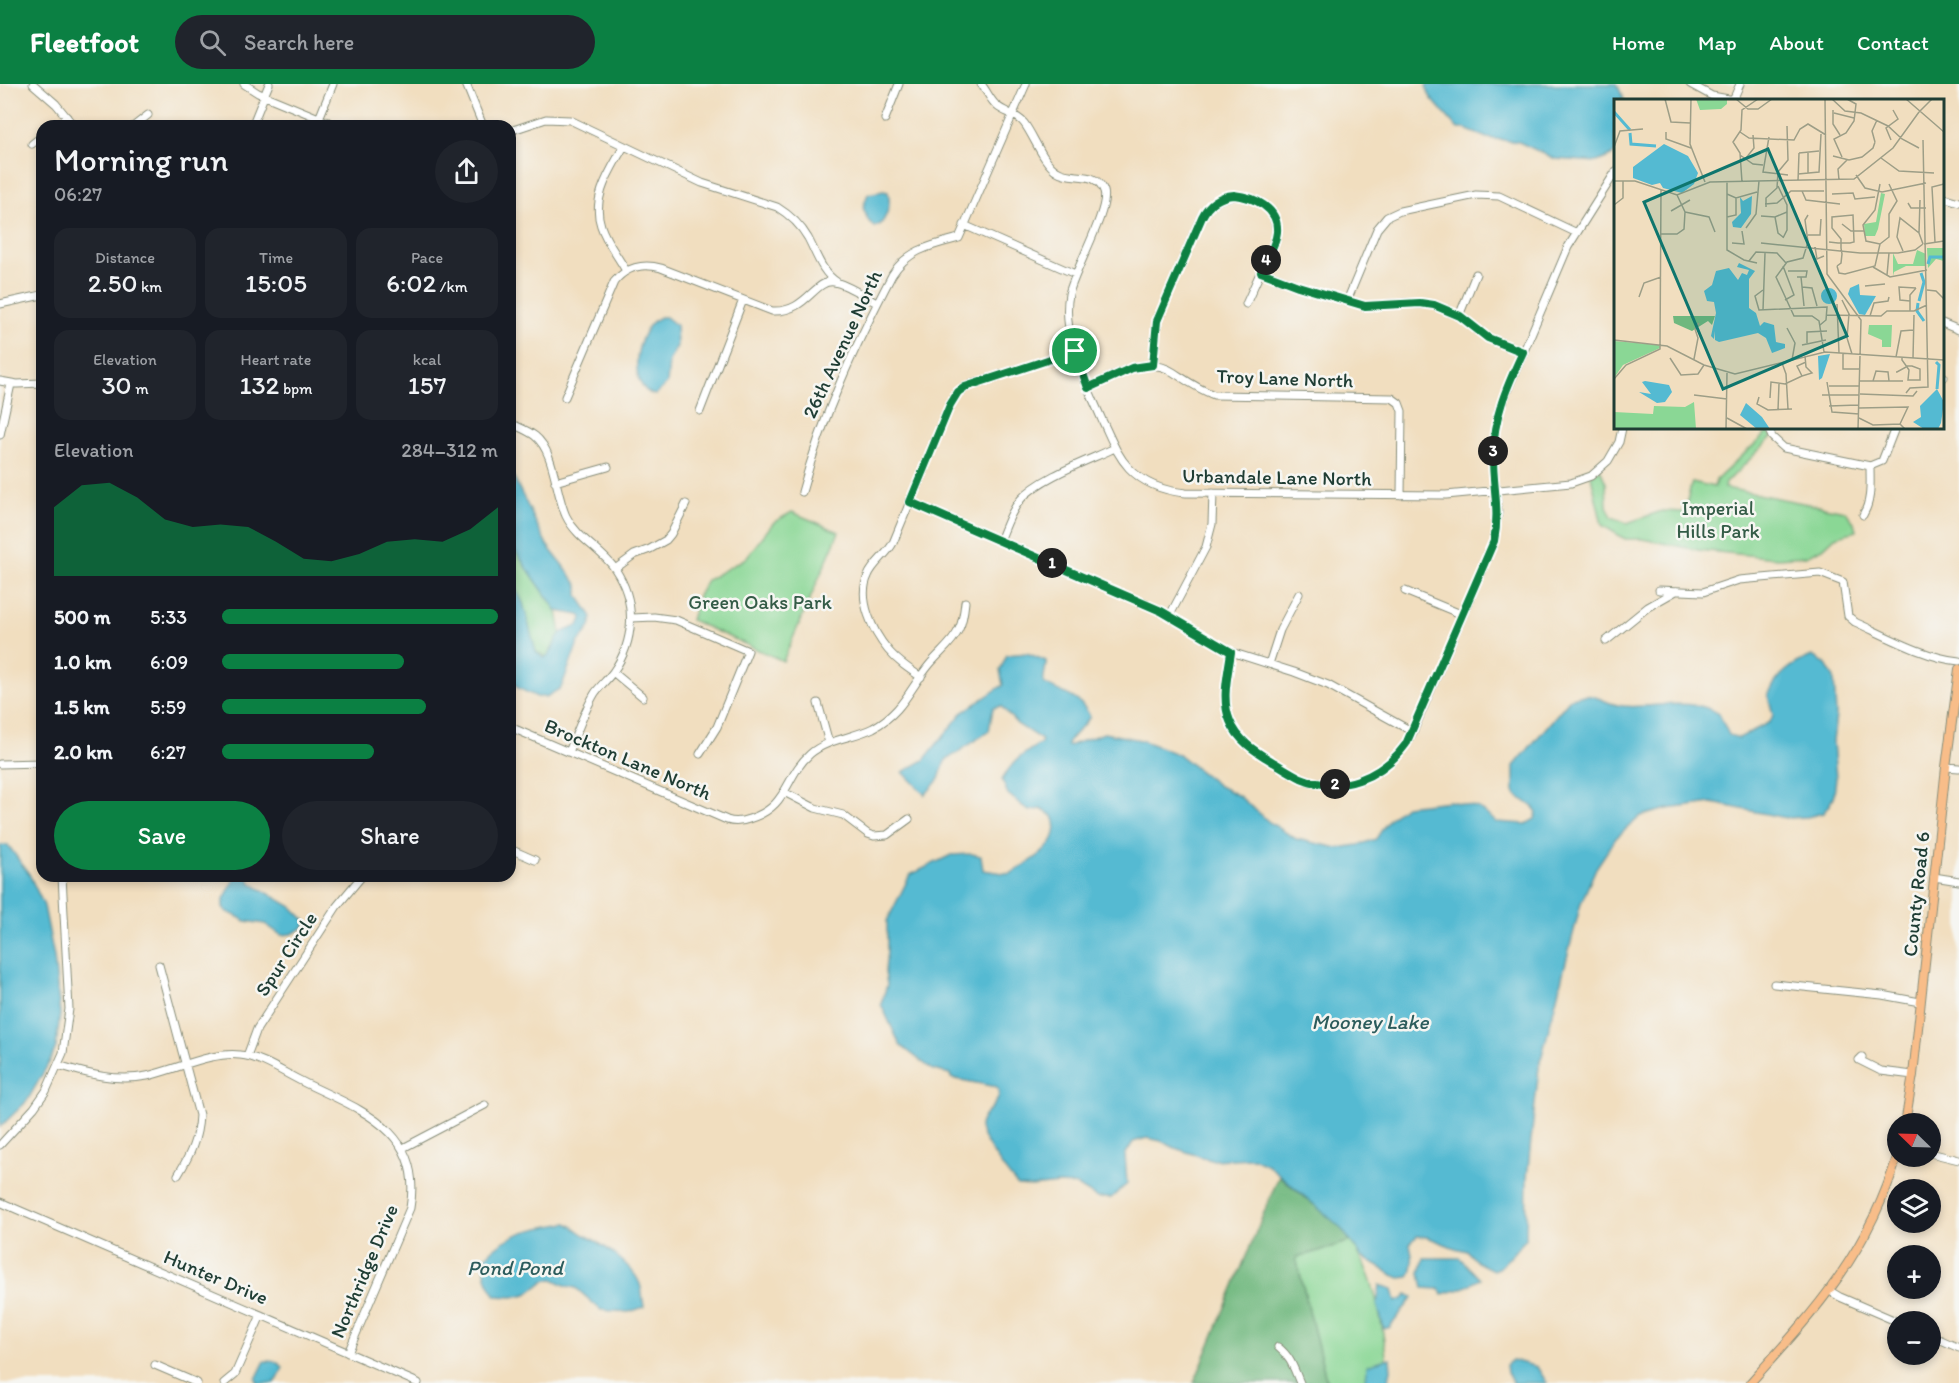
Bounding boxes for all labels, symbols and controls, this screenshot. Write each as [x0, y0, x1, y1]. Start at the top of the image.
search box [175, 15, 595, 69]
text: Fleetfoot [30, 25, 139, 59]
icon: search [196, 26, 229, 59]
text: Search here [244, 29, 354, 56]
text: Home [1612, 30, 1665, 55]
text: Map [1698, 30, 1737, 55]
text: About [1770, 30, 1824, 55]
text: Contact [1857, 30, 1929, 55]
inset map [1614, 99, 1944, 429]
text: Morning run [54, 140, 229, 179]
button: share [435, 140, 498, 203]
text: 06:27 [54, 182, 102, 206]
pin: 4 [1251, 245, 1281, 275]
text: Distance [95, 248, 155, 267]
text: Time [259, 248, 293, 267]
text: Pace [411, 248, 443, 267]
text: 4 [1261, 250, 1271, 269]
street label: 26th Avenue North [797, 266, 887, 422]
text: 2.50 [88, 267, 137, 299]
text: 15:05 [245, 267, 307, 299]
text: 6:02 [386, 267, 436, 299]
text: km [137, 277, 162, 296]
text: /km [436, 277, 468, 296]
pin [1049, 325, 1100, 376]
icon: arrive [1058, 334, 1091, 367]
text: Elevation [93, 350, 157, 369]
text: Heart rate [241, 350, 311, 369]
text: kcal [413, 350, 441, 369]
street label: Troy Lane North [1216, 364, 1354, 392]
text: 30 [101, 369, 132, 401]
text: 132 [239, 369, 279, 401]
text: 157 [408, 369, 446, 401]
text: m [132, 379, 149, 398]
text: bpm [279, 379, 313, 398]
pin: 3 [1478, 436, 1508, 466]
text: Elevation [54, 438, 133, 462]
text: 284–312 m [401, 438, 498, 462]
text: 3 [1489, 441, 1497, 460]
street label: Urbandale Lane North [1182, 463, 1372, 491]
park label: Imperial Hills Park [1676, 496, 1760, 543]
pin: 1 [1037, 548, 1067, 578]
text: 1 [1048, 553, 1056, 572]
park label: Green Oaks Park [688, 590, 832, 614]
text: 500 m [54, 605, 110, 629]
text: 5:33 [150, 605, 187, 629]
text: 1.0 km [54, 650, 111, 674]
text: 6:09 [150, 650, 188, 674]
text: 1.5 km [54, 695, 110, 719]
text: 5:59 [150, 695, 186, 719]
street label: Brockton Lane North [541, 713, 715, 805]
text: 2.0 km [54, 740, 113, 764]
text: 6:27 [150, 740, 186, 764]
pin: 2 [1320, 769, 1350, 799]
text: 2 [1331, 774, 1339, 793]
button: Save [54, 801, 270, 870]
button: Share [282, 801, 498, 870]
street label: County Road 6 [1898, 830, 1934, 958]
street label: Spur Circle [250, 907, 322, 1001]
water label: Mooney Lake [1312, 1009, 1429, 1034]
north arrow [1887, 1113, 1941, 1167]
map controls [1887, 1113, 1941, 1365]
button: layers [1887, 1179, 1941, 1233]
street label: Northridge Drive [325, 1200, 403, 1342]
street label: Hunter Drive [160, 1244, 272, 1310]
button: + [1887, 1245, 1941, 1299]
water label: Pond Pond [467, 1255, 564, 1280]
button: − [1887, 1311, 1941, 1365]

